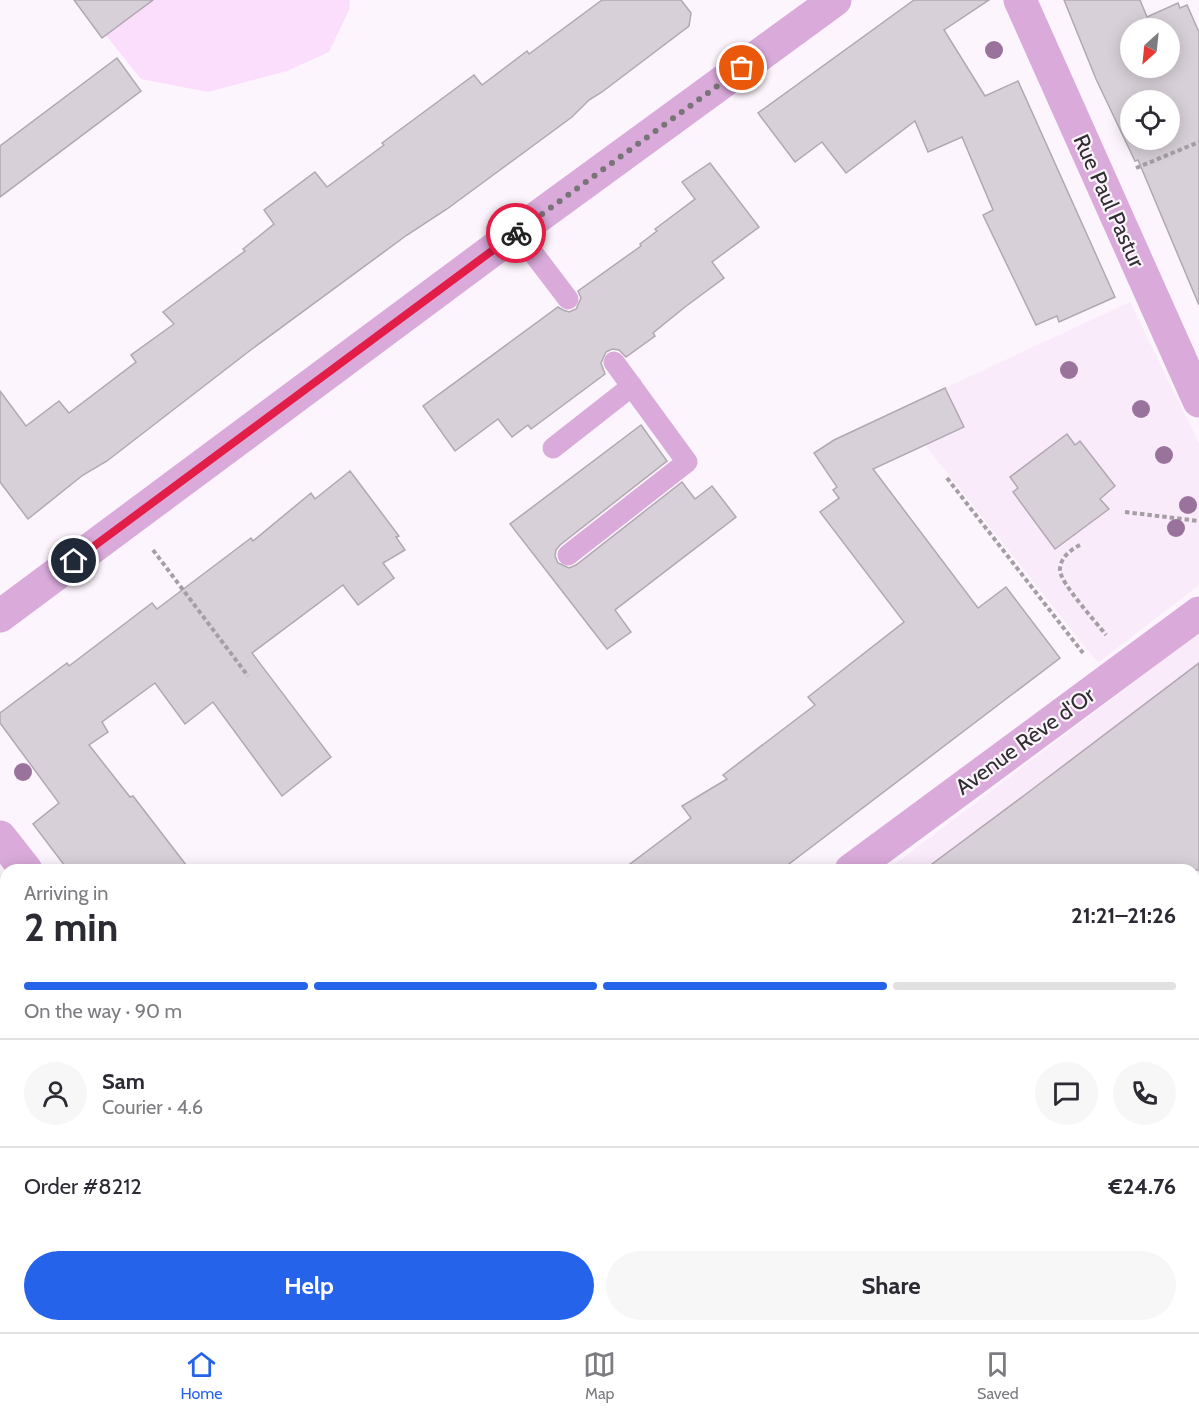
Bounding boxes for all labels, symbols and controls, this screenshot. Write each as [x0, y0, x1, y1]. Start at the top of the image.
north arrow [1120, 18, 1180, 78]
map controls [1120, 18, 1180, 150]
pin [716, 42, 767, 93]
icon: bag [725, 51, 758, 84]
button: locate [1120, 90, 1180, 150]
street label: Rue Paul Pastur [1068, 130, 1150, 272]
courier [486, 203, 546, 263]
icon: bike [500, 217, 533, 250]
pin [48, 535, 99, 586]
icon: home [57, 544, 90, 577]
street label: Avenue Rêve d'Or [950, 681, 1100, 801]
text: Arriving in [24, 881, 108, 905]
text: 21:21–21:26 [1071, 902, 1176, 929]
text: 2 min [24, 903, 118, 951]
text: On the way · 90 m [24, 999, 182, 1023]
button: person [24, 1062, 87, 1125]
button: chat [1035, 1062, 1098, 1125]
button: phone [1113, 1062, 1176, 1125]
text: Sam [102, 1068, 145, 1095]
text: Courier · 4.6 [102, 1095, 203, 1119]
text: Order #8212 [24, 1173, 142, 1200]
text: €24.76 [1109, 1173, 1176, 1200]
button: Help [24, 1251, 594, 1320]
button: Share [606, 1251, 1176, 1320]
tab: Home [180, 1348, 223, 1403]
tab: Map [583, 1348, 616, 1403]
tab: Saved [977, 1348, 1019, 1403]

